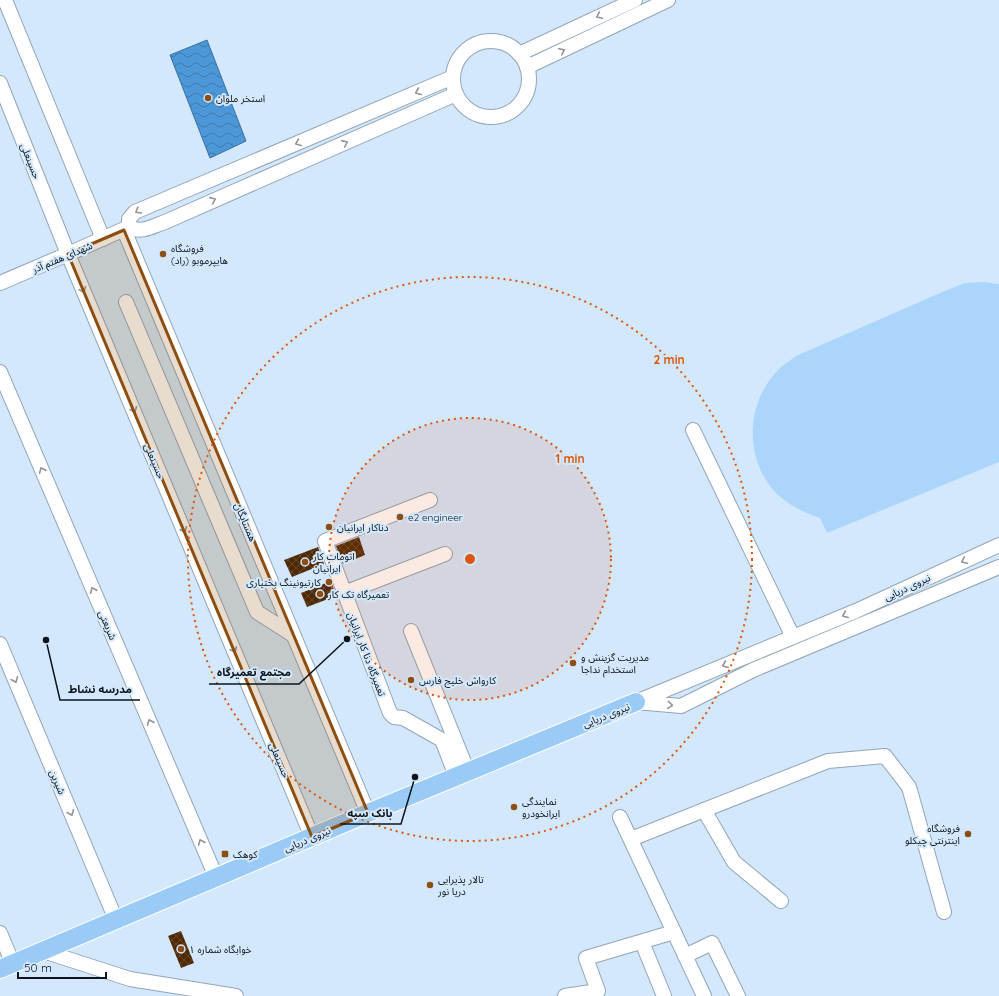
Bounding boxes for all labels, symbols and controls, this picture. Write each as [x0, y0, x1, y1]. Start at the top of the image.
one-way arrow [596, 11, 604, 19]
one-way arrow [558, 48, 565, 56]
one-way arrow [414, 88, 421, 96]
place label: استخر ملوان [216, 92, 265, 105]
marker: استخر ملوان [203, 93, 213, 103]
one-way arrow [294, 138, 302, 146]
one-way arrow [341, 140, 349, 148]
street label: حسینعلی [18, 142, 44, 181]
one-way arrow [210, 197, 217, 205]
one-way arrow [135, 207, 142, 214]
street label: شهدای هفتم آذر [29, 239, 95, 277]
place label: فروشگاه هایپرموبو (راد) [171, 242, 228, 267]
marker: فروشگاه هایپرموبو (راد) [158, 249, 168, 259]
one-way arrow [79, 287, 87, 294]
text: 2 min [653, 352, 685, 367]
one-way arrow [129, 407, 137, 414]
street label: حسینعلی [141, 442, 168, 481]
text: 1 min [555, 451, 585, 466]
one-way arrow [39, 467, 47, 475]
street label: همسایگان [232, 501, 260, 544]
place label: e2 engineer [408, 511, 463, 524]
marker: e2 engineer [395, 512, 405, 522]
place label: دناکار ایرانیان [337, 521, 389, 534]
marker: دناکار ایرانیان [324, 522, 334, 532]
one-way arrow [179, 527, 187, 534]
place label: اتومات کار ایرانیان [312, 550, 355, 575]
centre of rings [463, 552, 477, 566]
one-way arrow [960, 556, 968, 564]
marker: اتومات کار ایرانیان [300, 557, 310, 567]
street label: نیروی دریایی [882, 571, 933, 604]
place label: کارتیونینگ بختیاری [246, 576, 322, 589]
marker: کارتیونینگ بختیاری [324, 577, 334, 587]
one-way arrow [90, 586, 98, 594]
place label: تعمیرگاه تک کار [327, 588, 389, 601]
marker: تعمیرگاه تک کار [315, 589, 325, 599]
street label: شریعتی [96, 608, 120, 642]
street label: تعمیرگاه دنا کار ایرانیان [344, 610, 389, 698]
one-way arrow [842, 611, 849, 619]
one-way arrow [229, 646, 237, 654]
place label: مدیریت گزینش و استخدام نداجا [581, 651, 649, 678]
marker: مدیریت گزینش و استخدام نداجا [568, 658, 578, 668]
one-way arrow [722, 660, 730, 668]
callout: مجتمع تعمیرگاه [209, 661, 299, 684]
text: مجتمع تعمیرگاه [217, 665, 291, 681]
place label: کارواش خلیج فارس [419, 674, 497, 688]
one-way arrow [10, 675, 18, 683]
marker: کارواش خلیج فارس [406, 675, 416, 685]
callout: مدرسه نشاط [60, 677, 140, 700]
text: مدرسه نشاط [68, 682, 132, 696]
street label: نیروی دریایی [581, 700, 632, 731]
one-way arrow [667, 700, 673, 709]
one-way arrow [147, 719, 155, 726]
street label: حسینعلی [266, 741, 293, 780]
street label: شیرین [47, 768, 69, 797]
place label: نمایندگی ایرانخودرو [522, 795, 560, 820]
callout: بانک سپه [340, 801, 401, 824]
marker: نمایندگی ایرانخودرو [509, 802, 519, 812]
text: بانک سپه [347, 806, 393, 821]
one-way arrow [66, 808, 74, 816]
place label: فروشگاه اینترنتی چیکلو [905, 822, 961, 847]
street label: نیروی دریایی [282, 824, 333, 855]
marker: فروشگاه اینترنتی چیکلو [963, 829, 973, 839]
one-way arrow [198, 838, 206, 846]
place label: کوهک [233, 848, 258, 861]
marker: کوهک [220, 849, 230, 859]
place label: تالار پذیرایی دریا نور [437, 873, 484, 898]
marker: تالار پذیرایی دریا نور [425, 880, 435, 890]
place label: خوابگاه شماره ۱ [189, 943, 252, 956]
marker: خوابگاه شماره ۱ [176, 944, 186, 954]
scale bar [18, 954, 106, 980]
text: 50 m [24, 960, 52, 975]

